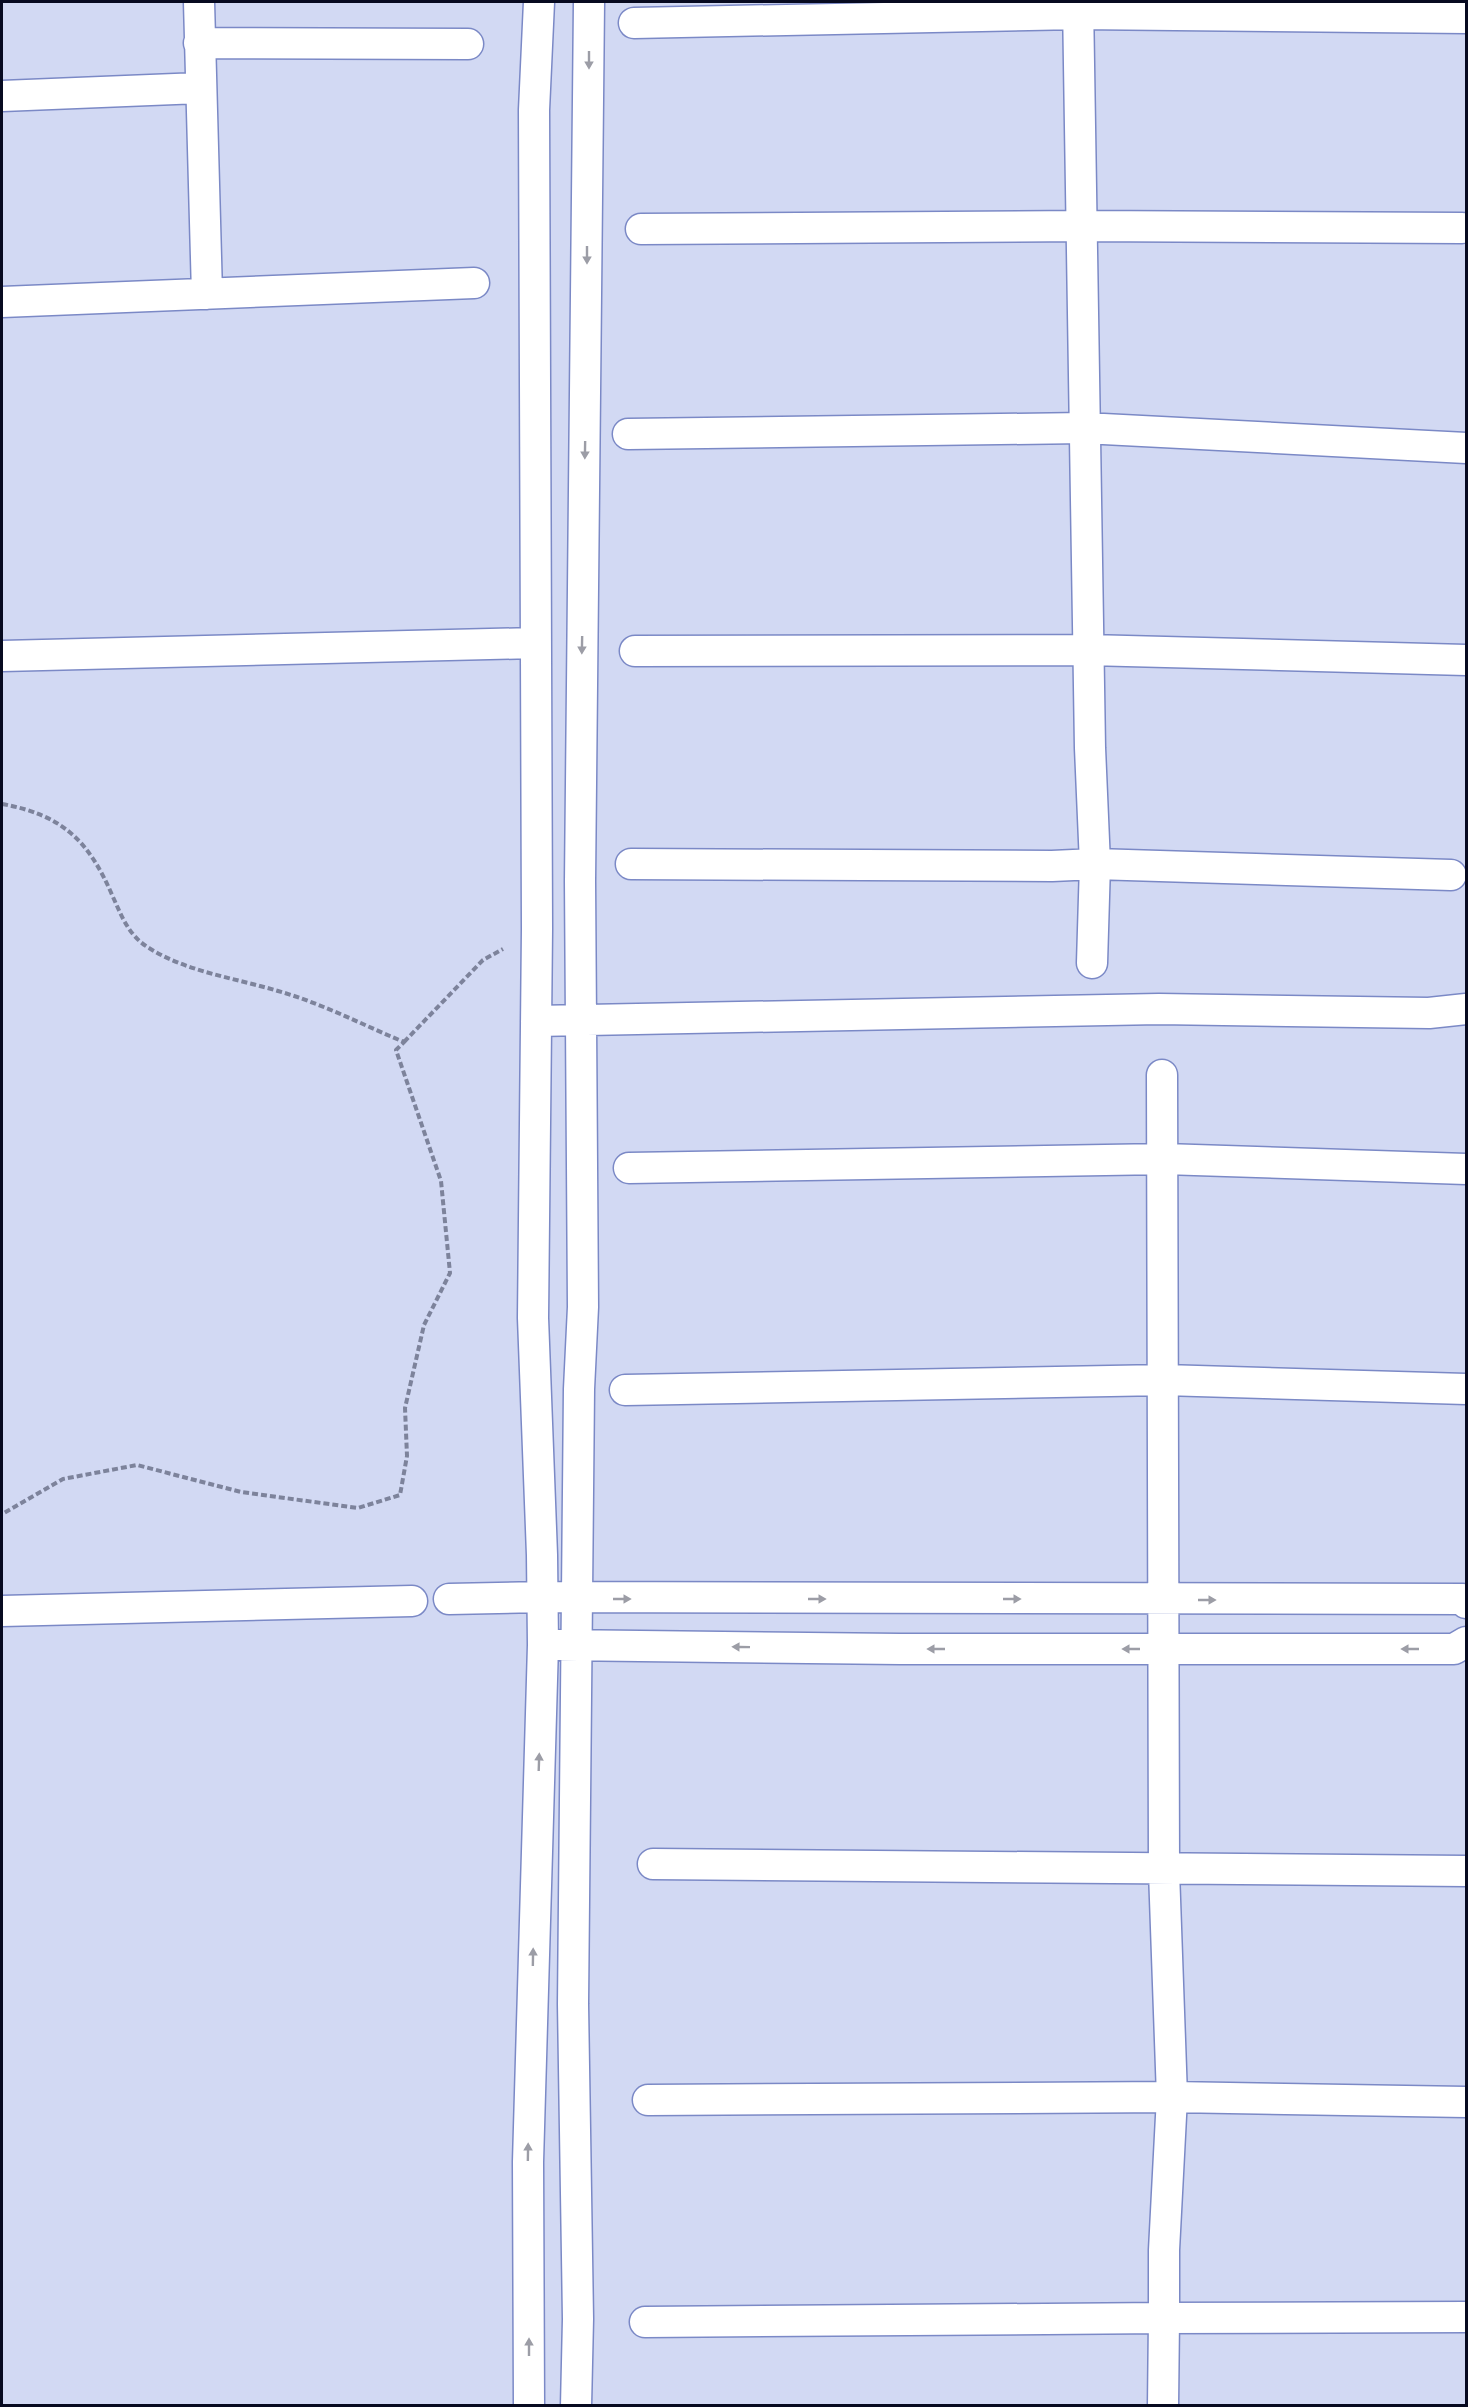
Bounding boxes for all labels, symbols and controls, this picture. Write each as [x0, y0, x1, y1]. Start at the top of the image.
one-way arrow [584, 50, 594, 69]
one-way arrow [582, 245, 592, 264]
one-way arrow [580, 440, 590, 459]
one-way arrow [578, 635, 587, 654]
one-way arrow [612, 1594, 631, 1604]
one-way arrow [807, 1594, 826, 1604]
one-way arrow [1002, 1594, 1021, 1604]
one-way arrow [1197, 1595, 1216, 1605]
one-way arrow [731, 1642, 750, 1652]
one-way arrow [926, 1644, 945, 1654]
one-way arrow [1121, 1644, 1140, 1654]
one-way arrow [1400, 1644, 1419, 1654]
one-way arrow [534, 1753, 544, 1772]
one-way arrow [529, 1948, 538, 1967]
one-way arrow [524, 2143, 533, 2162]
one-way arrow [524, 2338, 534, 2357]

